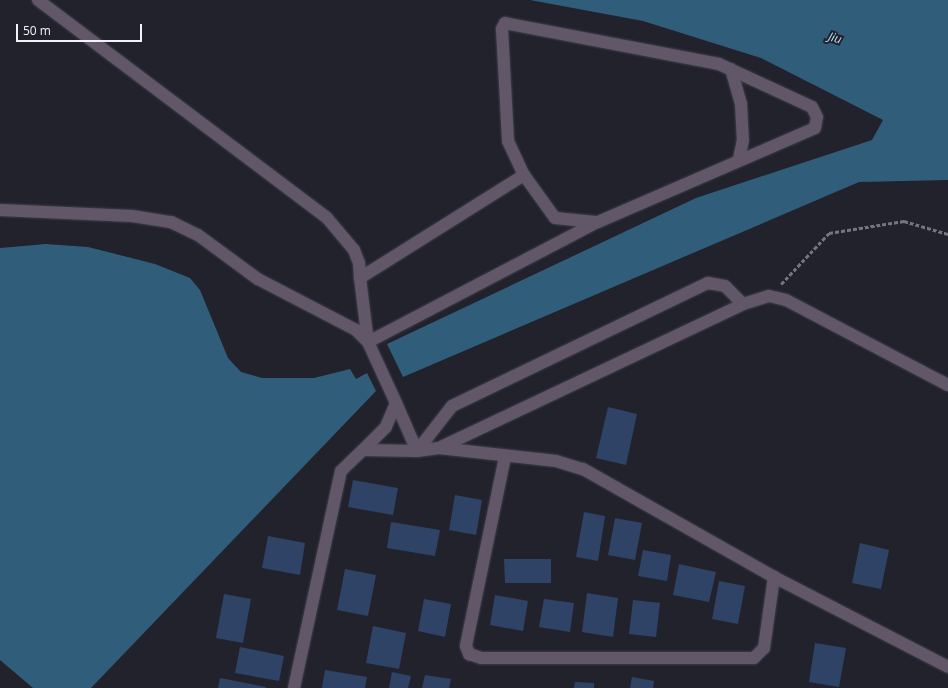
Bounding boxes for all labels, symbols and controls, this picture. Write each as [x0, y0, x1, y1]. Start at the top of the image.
scale bar [18, 16, 144, 42]
text: 50 m [23, 22, 51, 39]
water label: Jiu [827, 29, 843, 47]

